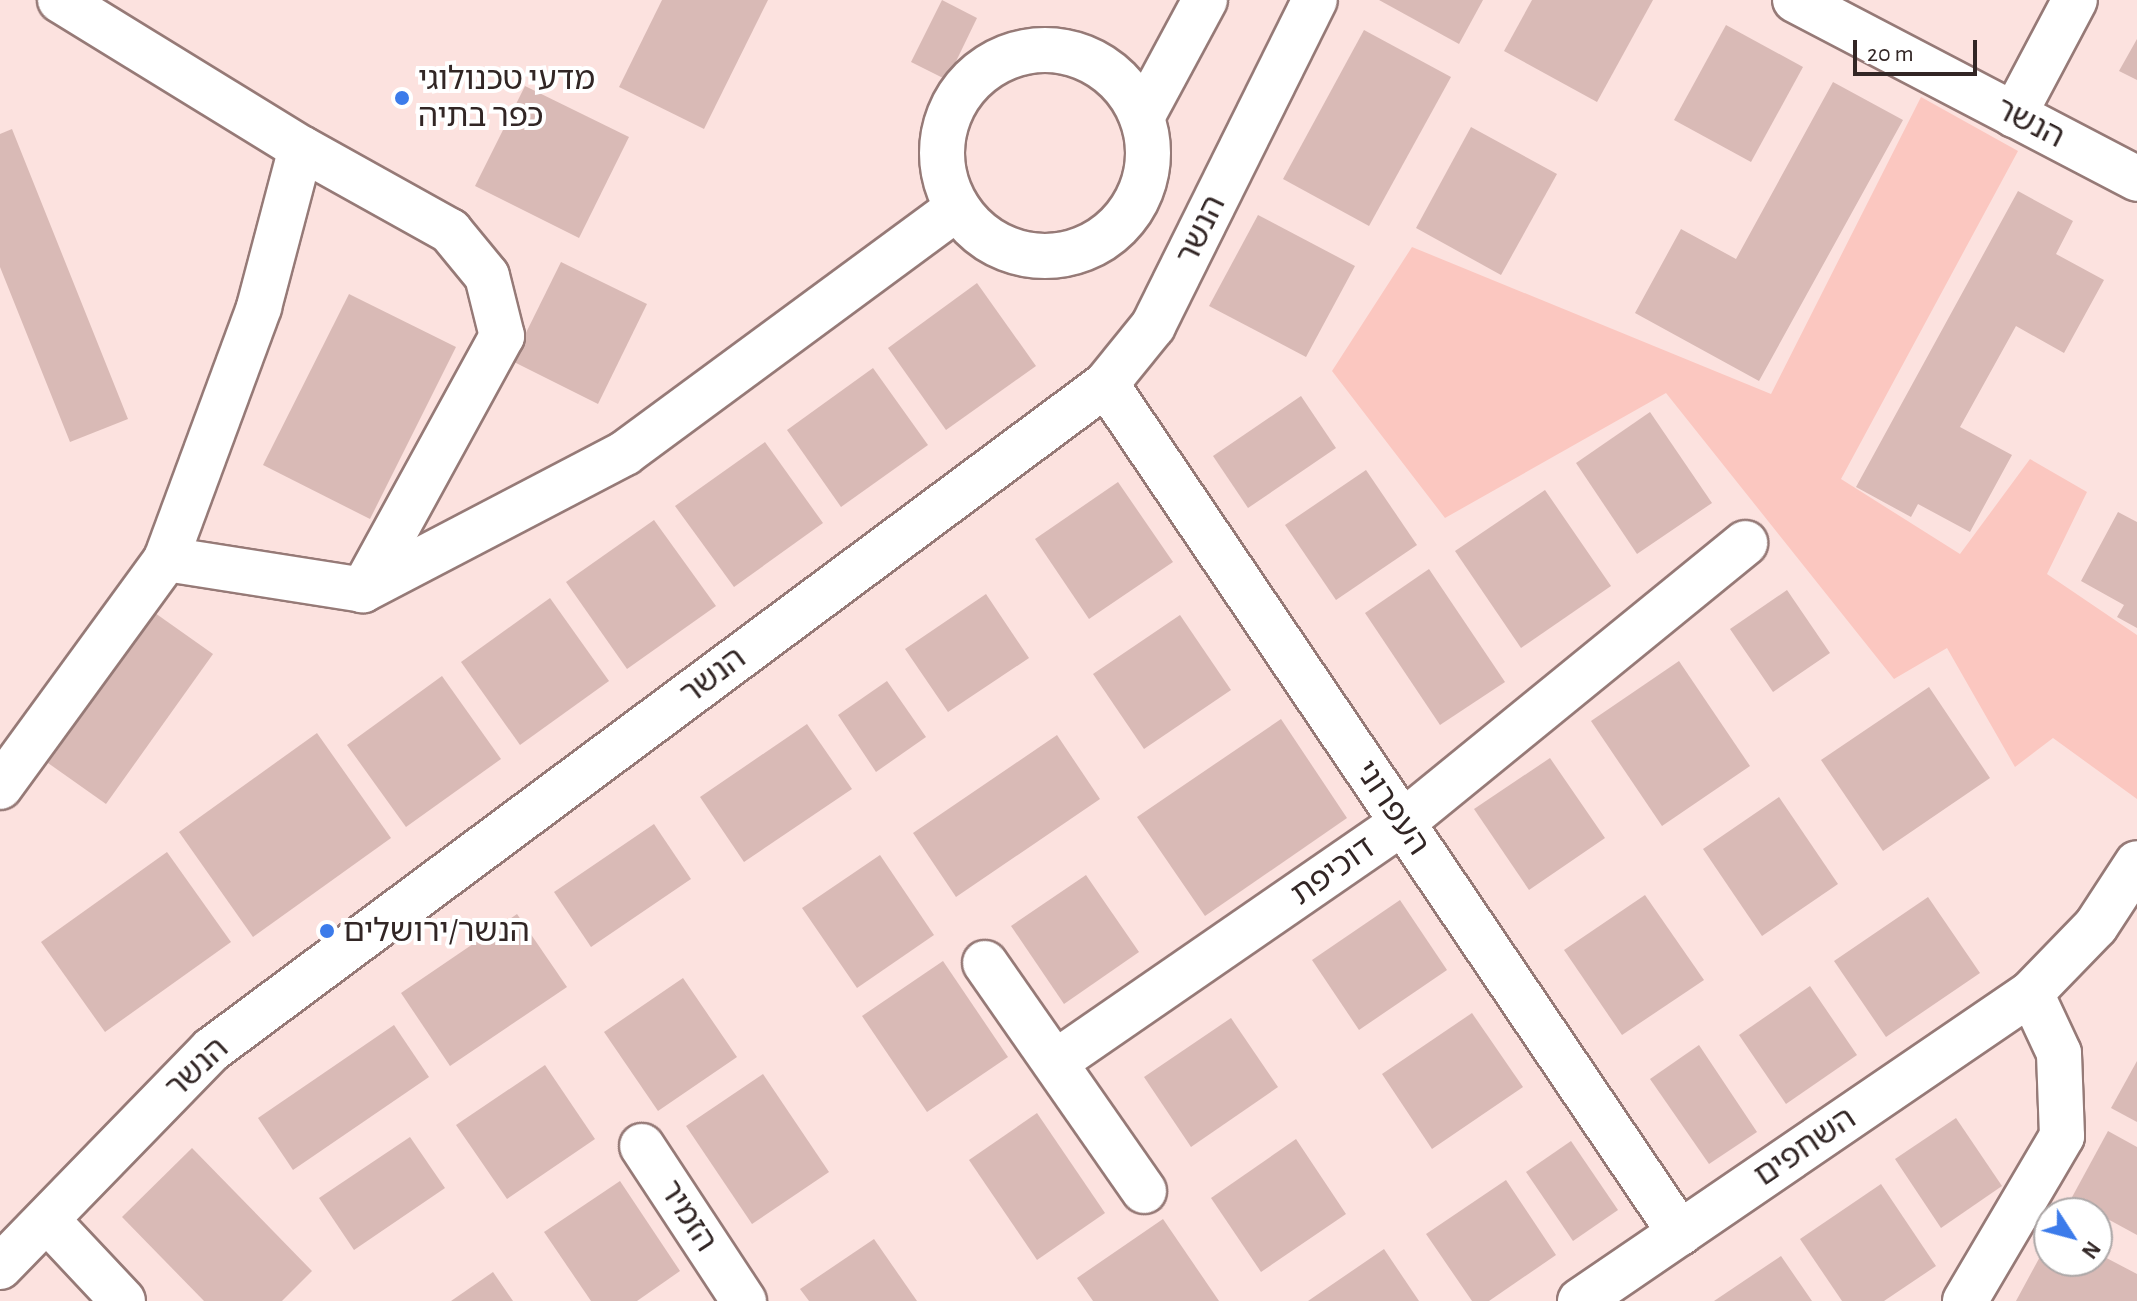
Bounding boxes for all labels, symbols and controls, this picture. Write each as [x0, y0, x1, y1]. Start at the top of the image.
scale bar [1857, 24, 1981, 74]
text: 20 m [1867, 42, 1914, 66]
place label: מדעי טכנולוגי כפר בתיה [418, 61, 595, 136]
marker: מדעי טכנולוגי כפר בתיה [393, 89, 411, 107]
street label: הנשר [1989, 90, 2071, 156]
street label: הנשר [1168, 189, 1234, 271]
street label: הנשר [673, 639, 753, 713]
street label: העפרוני [1347, 753, 1437, 863]
street label: דוכיפת [1284, 829, 1382, 913]
place label: הנשר/ירושלים [343, 912, 530, 950]
marker: הנשר/ירושלים [318, 922, 336, 940]
street label: הנשר [158, 1029, 236, 1107]
street label: השחפים [1747, 1099, 1863, 1195]
street label: הזמיר [651, 1173, 725, 1259]
north arrow [2033, 1197, 2113, 1277]
text: N [2077, 1237, 2104, 1263]

